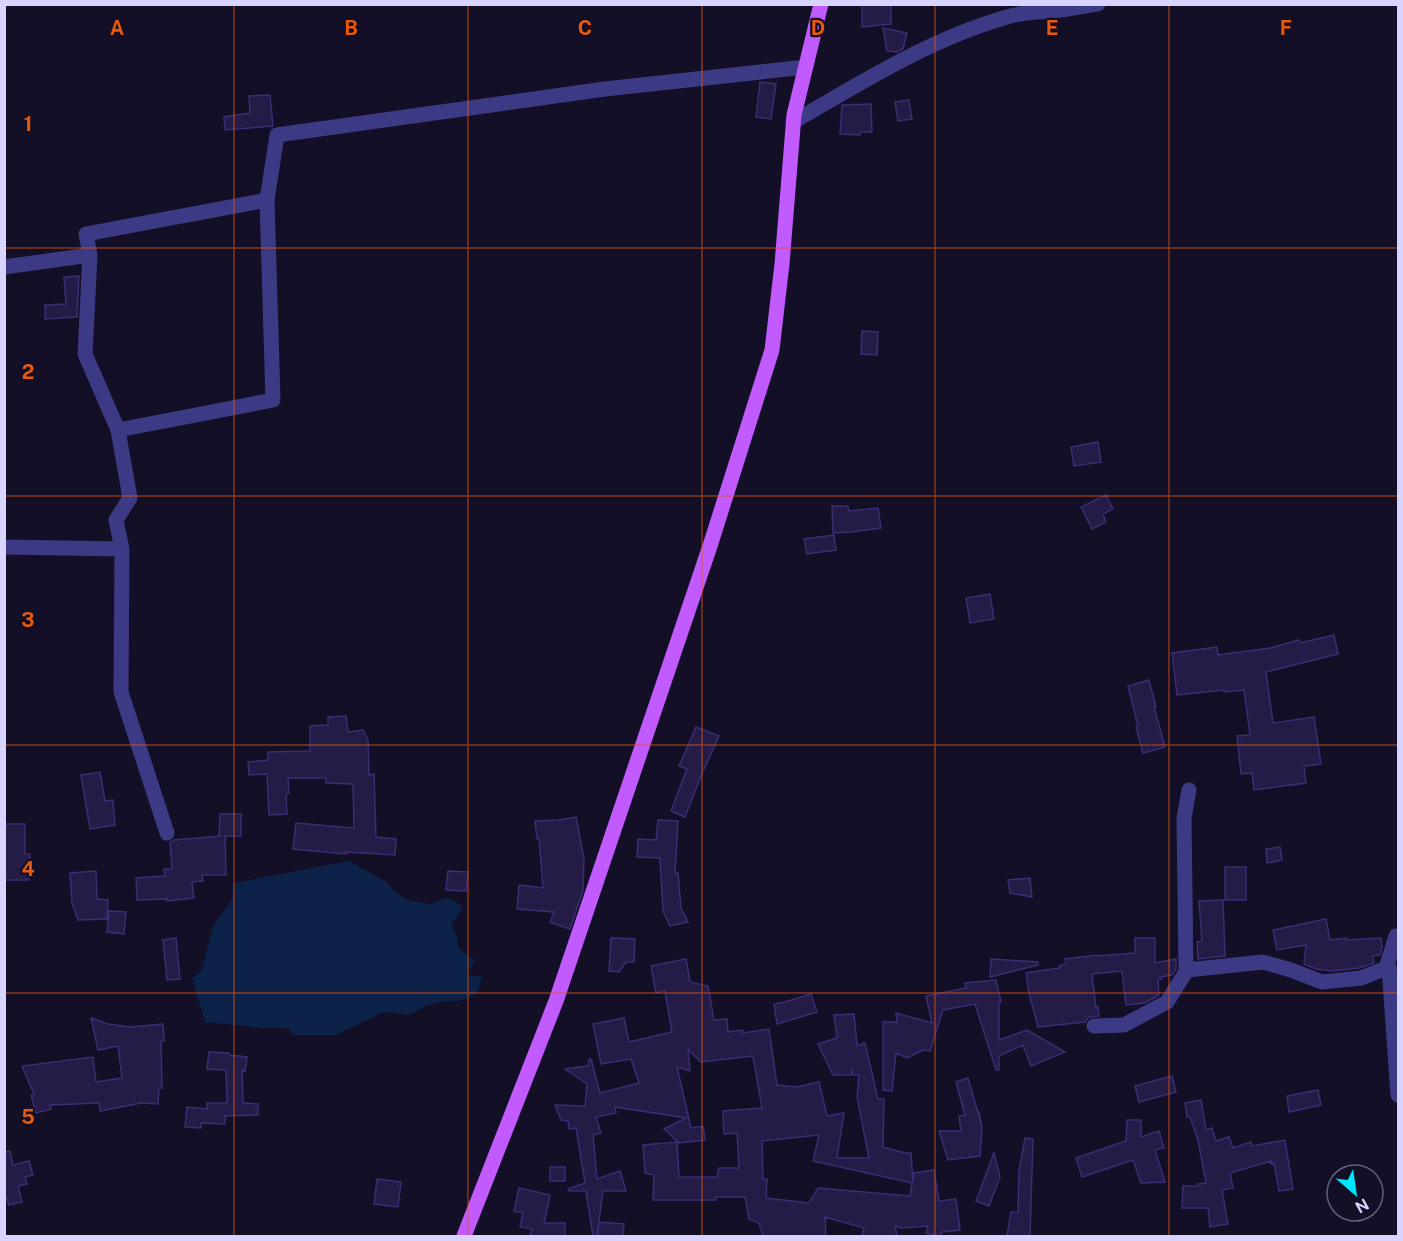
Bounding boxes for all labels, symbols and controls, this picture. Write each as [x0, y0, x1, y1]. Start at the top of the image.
text: A [110, 16, 124, 40]
text: B [344, 16, 358, 40]
text: C [578, 16, 592, 40]
text: D [811, 16, 825, 40]
text: E [1046, 16, 1058, 40]
text: F [1280, 16, 1292, 40]
text: 1 [24, 112, 32, 136]
text: 2 [22, 360, 34, 384]
text: 3 [21, 608, 35, 632]
text: 4 [21, 857, 35, 881]
text: 5 [21, 1105, 35, 1129]
north arrow [1325, 1163, 1385, 1223]
text: N [1352, 1194, 1372, 1217]

